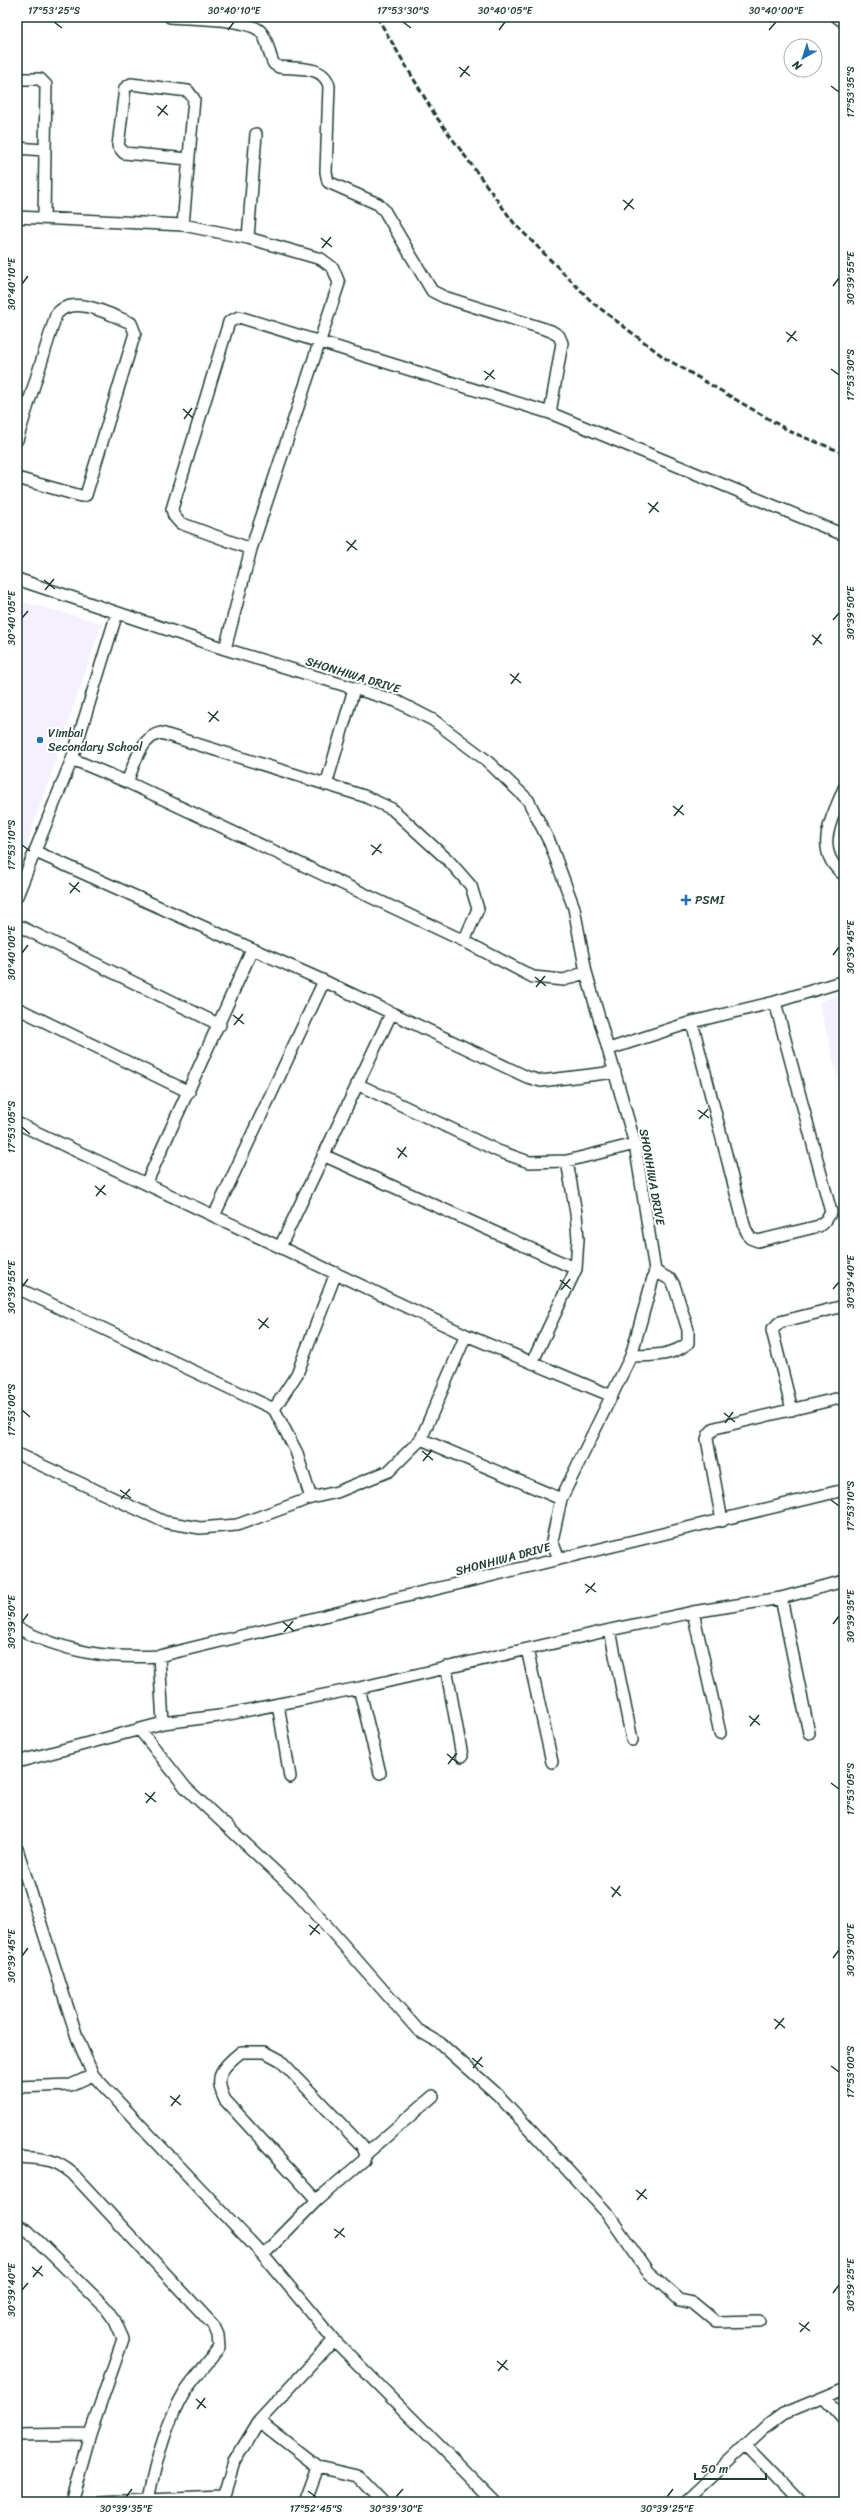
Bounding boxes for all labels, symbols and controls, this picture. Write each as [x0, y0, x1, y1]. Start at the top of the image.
text: 17°53'25"S [28, 2, 81, 20]
text: 30°40'10"E [208, 2, 262, 20]
text: 17°53'30"S [377, 2, 430, 20]
text: 30°40'05"E [478, 2, 534, 20]
text: 30°40'00"E [749, 2, 805, 20]
north arrow [783, 38, 823, 78]
text: N [788, 55, 807, 76]
text: 17°53'35"S [842, 65, 860, 118]
text: 30°39'55"E [842, 250, 860, 305]
text: 30°40'10"E [3, 256, 21, 310]
text: 17°53'30"S [842, 348, 860, 401]
text: 30°39'50"E [842, 585, 860, 640]
text: 30°40'05"E [3, 589, 21, 645]
street label: SHONHIWA DRIVE [303, 650, 404, 700]
place label: Vimbai Secondary School [48, 722, 143, 758]
marker: Vimbai Secondary School [35, 735, 45, 745]
text: 17°53'10"S [3, 819, 21, 870]
place label: PSMI [695, 889, 726, 911]
marker: PSMI [680, 894, 692, 906]
text: 30°39'45"E [842, 919, 860, 974]
text: 30°40'00"E [3, 924, 21, 980]
text: 17°53'05"S [3, 1100, 21, 1153]
street label: SHONHIWA DRIVE [633, 1127, 672, 1228]
text: 30°39'40"E [842, 1254, 860, 1309]
text: 30°39'55"E [3, 1259, 21, 1314]
text: 17°53'00"S [3, 1383, 21, 1436]
text: 17°53'10"S [842, 1480, 860, 1531]
street label: SHONHIWA DRIVE [453, 1535, 554, 1582]
text: 30°39'35"E [842, 1588, 860, 1642]
text: 30°39'50"E [3, 1594, 21, 1649]
text: 17°53'05"S [842, 1762, 860, 1815]
text: 30°39'30"E [842, 1922, 860, 1976]
text: 30°39'45"E [3, 1928, 21, 1983]
text: 17°53'00"S [842, 2045, 860, 2098]
text: 30°39'25"E [842, 2257, 860, 2312]
text: 30°39'40"E [3, 2262, 21, 2317]
scale bar [695, 2455, 766, 2481]
text: 50 m [701, 2458, 728, 2480]
text: 30°39'35"E [100, 2500, 154, 2518]
text: 17°52'45"S [290, 2500, 343, 2518]
text: 30°39'30"E [370, 2500, 424, 2518]
text: 30°39'25"E [640, 2500, 695, 2518]

